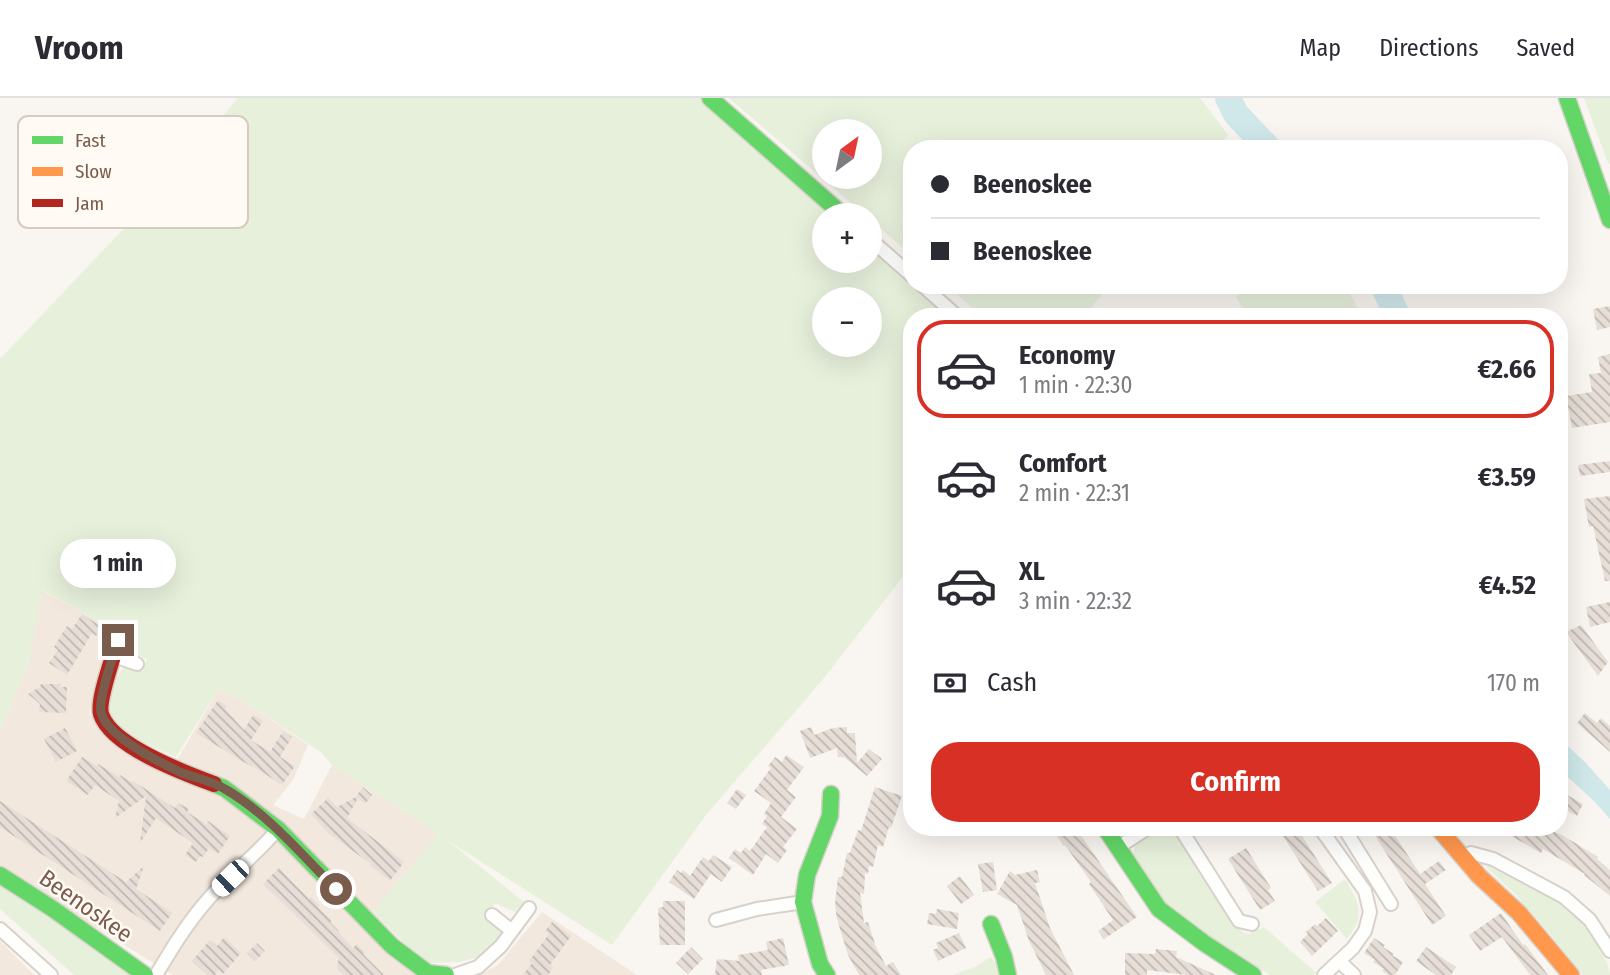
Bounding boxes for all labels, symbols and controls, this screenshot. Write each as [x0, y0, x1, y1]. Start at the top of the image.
text: Vroom [35, 28, 124, 68]
text: Map [1300, 34, 1341, 62]
text: Directions [1379, 34, 1478, 62]
text: Saved [1516, 34, 1575, 62]
legend [18, 116, 248, 228]
north arrow [812, 119, 882, 189]
map controls [812, 119, 882, 357]
text: Fast [75, 129, 106, 152]
text: Slow [75, 160, 112, 183]
text: Beenoskee [973, 169, 1092, 200]
text: Jam [75, 192, 104, 215]
button: + [812, 203, 882, 273]
text: Beenoskee [973, 236, 1092, 267]
button: − [812, 287, 882, 357]
icon: car [935, 338, 998, 401]
text: Economy [1019, 340, 1115, 371]
text: €2.66 [1477, 354, 1536, 385]
text: 1 min · 22:30 [1019, 371, 1132, 399]
icon: car [935, 446, 998, 509]
text: Comfort [1019, 448, 1107, 479]
text: €3.59 [1478, 462, 1536, 493]
text: 2 min · 22:31 [1019, 479, 1130, 507]
callout: 1 min [60, 538, 176, 588]
text: 1 min [93, 549, 143, 577]
icon: car [935, 554, 998, 617]
text: XL [1019, 556, 1045, 587]
text: €4.52 [1479, 570, 1536, 601]
text: 3 min · 22:32 [1019, 587, 1132, 615]
route end [102, 624, 134, 656]
icon: cash [931, 664, 969, 702]
text: Cash [987, 667, 1037, 698]
text: 170 m [1487, 669, 1540, 697]
button: Confirm [931, 742, 1540, 822]
car [208, 856, 253, 900]
street label: Beenoskee [34, 864, 138, 948]
route start [320, 873, 352, 905]

